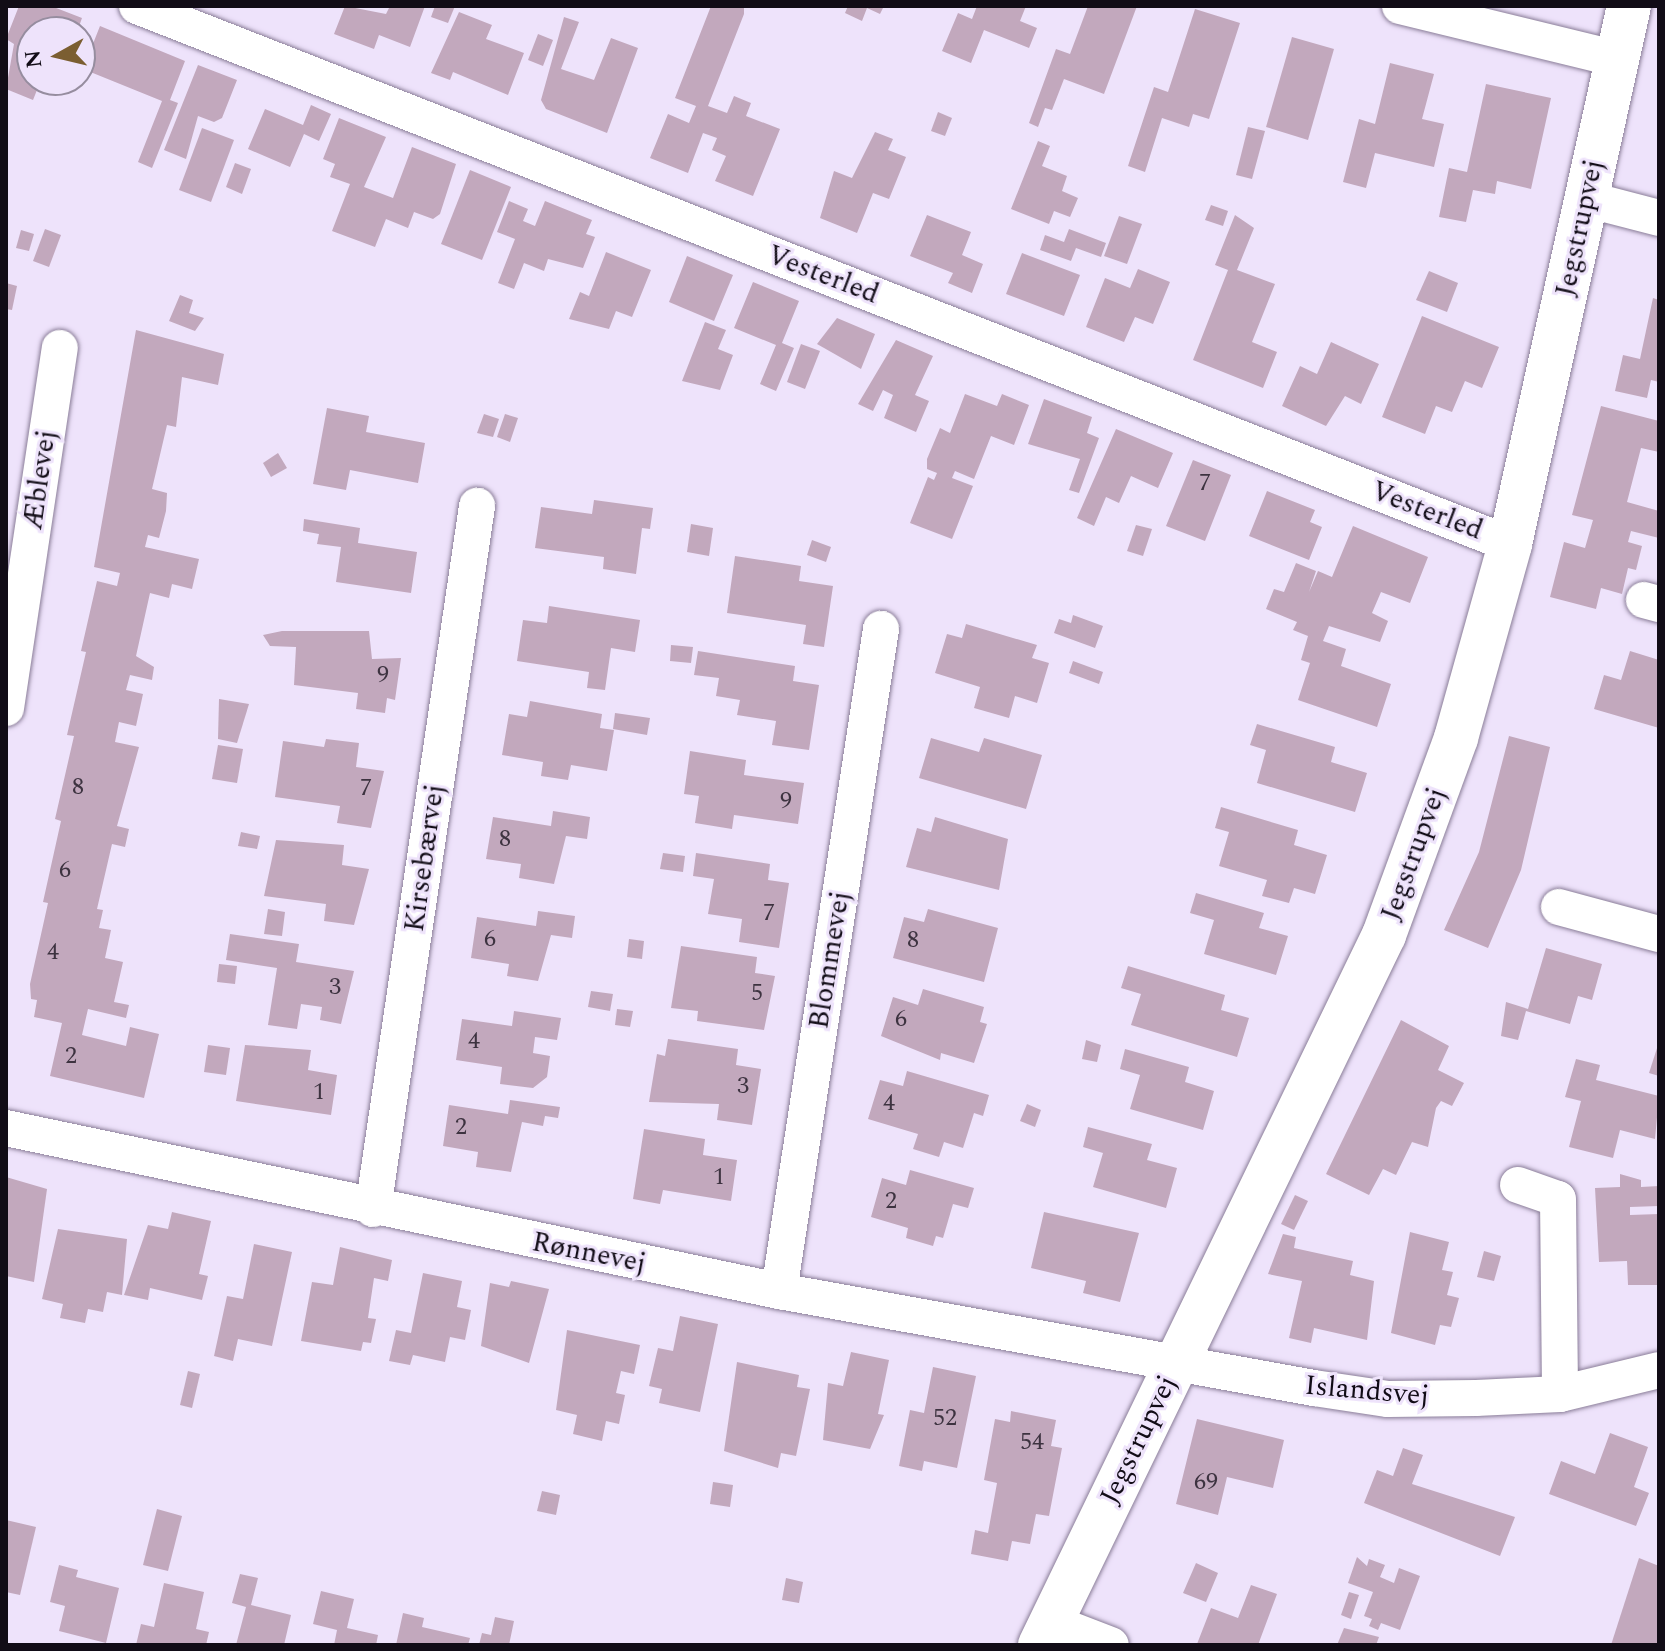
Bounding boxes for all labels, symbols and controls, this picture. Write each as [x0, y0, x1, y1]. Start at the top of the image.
north arrow [16, 16, 96, 96]
text: N [16, 48, 51, 70]
street label: Jegstrupvej [1549, 156, 1611, 300]
street label: Vesterled [763, 238, 883, 312]
street label: Æblevej [16, 428, 64, 532]
house number: 7 [1199, 470, 1211, 498]
street label: Vesterled [1367, 474, 1487, 548]
house number: 9 [377, 662, 389, 690]
house number: 8 [72, 774, 84, 802]
house number: 7 [360, 775, 372, 803]
street label: Kirsebærvej [398, 782, 452, 934]
street label: Jegstrupvej [1374, 783, 1454, 925]
house number: 9 [780, 788, 792, 816]
house number: 8 [499, 826, 511, 854]
house number: 6 [59, 857, 71, 885]
street label: Blommevej [803, 889, 857, 1031]
house number: 7 [763, 900, 775, 928]
house number: 6 [484, 926, 496, 954]
house number: 8 [907, 927, 919, 955]
house number: 4 [47, 939, 59, 967]
house number: 3 [329, 974, 341, 1002]
house number: 5 [751, 980, 763, 1008]
house number: 6 [895, 1006, 907, 1034]
house number: 4 [468, 1028, 480, 1056]
house number: 2 [65, 1043, 77, 1071]
house number: 3 [737, 1073, 749, 1101]
house number: 1 [313, 1079, 325, 1107]
house number: 4 [883, 1090, 895, 1118]
house number: 2 [455, 1114, 467, 1142]
house number: 1 [713, 1164, 725, 1192]
house number: 2 [885, 1188, 897, 1216]
street label: Rønnevej [529, 1225, 649, 1281]
street label: Islandsvej [1303, 1369, 1431, 1413]
street label: Jegstrupvej [1093, 1370, 1185, 1510]
house number: 52 [933, 1405, 957, 1433]
house number: 54 [1020, 1429, 1044, 1457]
house number: 69 [1194, 1469, 1218, 1497]

